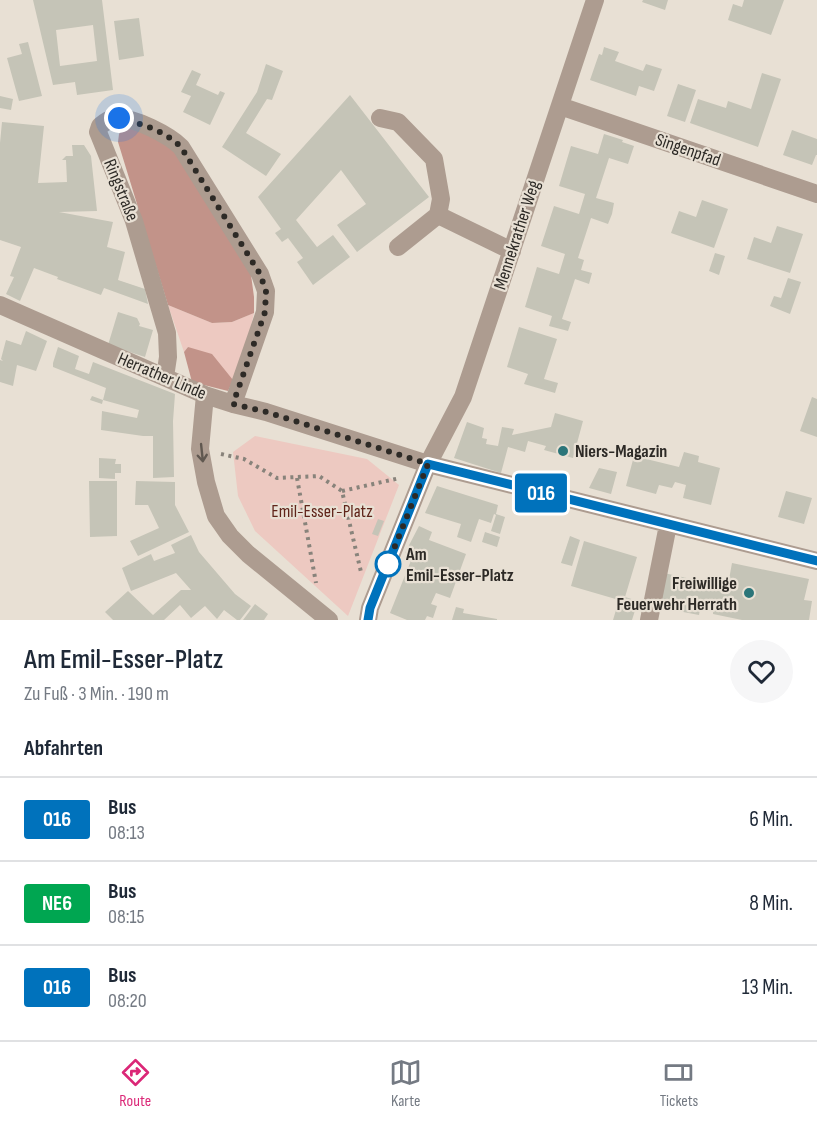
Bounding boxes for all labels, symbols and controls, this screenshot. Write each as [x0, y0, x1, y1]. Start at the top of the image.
your location [104, 103, 134, 133]
street label: Singenpfad [653, 129, 723, 171]
street label: Ringstraße [99, 156, 143, 224]
street label: Mennekrather Weg [489, 178, 545, 292]
street label: Herrather Linde [115, 348, 209, 404]
place label: Niers-Magazin [575, 441, 667, 462]
one-way arrow [197, 443, 208, 463]
marker: Niers-Magazin [556, 444, 570, 458]
line badge: 016 [506, 474, 576, 512]
text: 016 [527, 481, 555, 506]
park label: Emil-Esser-Platz [271, 501, 373, 522]
place label: Am Emil-Esser-Platz [405, 544, 514, 586]
marker: Am Emil-Esser-Platz [375, 551, 401, 577]
place label: Freiwillige Feuerwehr Herrath [616, 573, 737, 615]
marker: Freiwillige Feuerwehr Herrath [742, 586, 756, 600]
button: heart [730, 640, 793, 703]
text: Am Emil-Esser-Platz [24, 643, 223, 676]
text: Zu Fuß · 3 Min. · 190 m [24, 682, 169, 706]
text: Abfahrten [24, 735, 103, 762]
text: Bus [108, 794, 137, 821]
text: 6 Min. [749, 806, 793, 833]
text: 016 [43, 807, 71, 832]
text: 08:13 [108, 821, 145, 845]
text: Bus [108, 878, 137, 905]
text: 8 Min. [749, 890, 793, 917]
text: NE6 [42, 891, 72, 916]
text: 08:15 [108, 905, 144, 929]
text: Bus [108, 962, 137, 989]
text: 13 Min. [742, 974, 793, 1001]
text: 016 [43, 975, 71, 1000]
text: 08:20 [108, 989, 147, 1013]
tab: Route [119, 1056, 152, 1111]
tab: Karte [389, 1056, 422, 1111]
tab: Tickets [660, 1056, 698, 1111]

